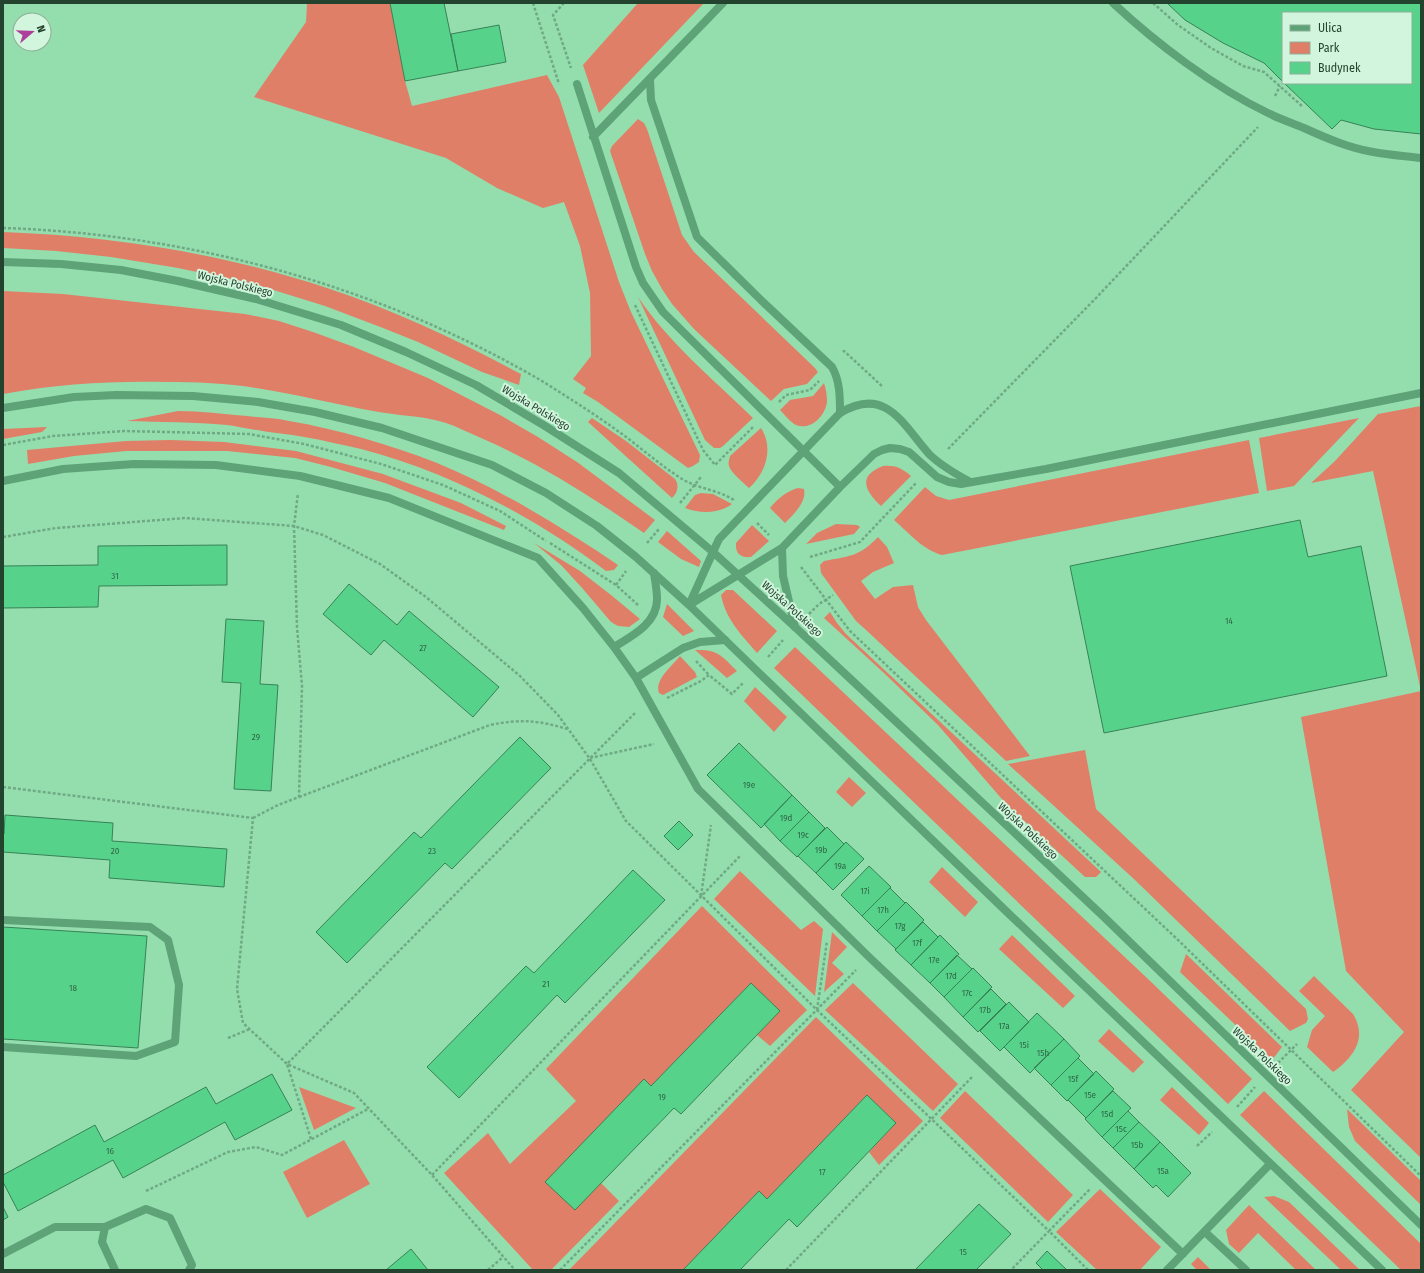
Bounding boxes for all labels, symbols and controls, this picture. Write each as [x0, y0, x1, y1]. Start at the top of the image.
north arrow [12, 12, 52, 52]
legend [1282, 12, 1412, 84]
text: Ulica [1318, 21, 1342, 35]
text: N [34, 24, 48, 34]
text: Park [1318, 41, 1340, 55]
text: Budynek [1318, 61, 1361, 75]
street label: Wojska Polskiego [196, 268, 274, 300]
street label: Wojska Polskiego [500, 383, 573, 434]
house number: 31 [111, 571, 119, 581]
street label: Wojska Polskiego [759, 578, 825, 640]
house number: 14 [1225, 616, 1234, 626]
house number: 27 [419, 643, 427, 653]
house number: 29 [252, 732, 260, 742]
house number: 19e [743, 780, 756, 790]
street label: Wojska Polskiego [995, 800, 1061, 862]
house number: 19d [780, 813, 793, 823]
house number: 19c [797, 830, 809, 840]
house number: 19b [815, 845, 828, 855]
house number: 20 [111, 846, 120, 856]
house number: 23 [428, 846, 436, 856]
house number: 19a [834, 861, 847, 871]
house number: 17i [860, 886, 870, 896]
house number: 17h [877, 905, 889, 915]
house number: 17g [894, 921, 906, 931]
house number: 17f [912, 938, 923, 948]
house number: 17e [928, 955, 940, 965]
house number: 17d [945, 971, 957, 981]
house number: 21 [542, 979, 550, 989]
house number: 18 [69, 983, 78, 993]
house number: 17c [962, 988, 973, 998]
house number: 17b [979, 1005, 991, 1015]
house number: 17a [998, 1021, 1010, 1031]
street label: Wojska Polskiego [1230, 1024, 1294, 1088]
house number: 15i [1019, 1040, 1029, 1050]
house number: 15h [1037, 1048, 1049, 1058]
house number: 15f [1068, 1074, 1079, 1084]
house number: 15e [1084, 1090, 1097, 1100]
house number: 19 [658, 1092, 666, 1102]
house number: 15d [1101, 1109, 1113, 1119]
house number: 15c [1115, 1124, 1127, 1134]
house number: 15b [1131, 1140, 1143, 1150]
house number: 16 [106, 1146, 115, 1156]
house number: 15a [1157, 1166, 1170, 1176]
house number: 17 [818, 1167, 826, 1177]
house number: 15 [959, 1247, 967, 1257]

